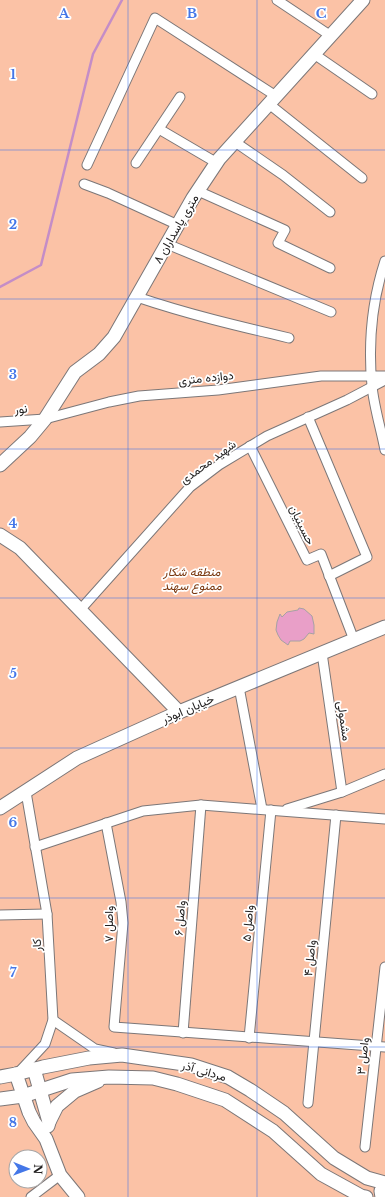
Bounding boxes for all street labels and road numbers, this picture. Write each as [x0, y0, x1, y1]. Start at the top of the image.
street label: ۸ متری پاسداران [150, 191, 202, 267]
street label: دوازده متری [178, 367, 235, 389]
street label: نور [13, 401, 28, 417]
street label: شهید محمدی [177, 436, 239, 488]
street label: حسینیان [286, 503, 318, 547]
street label: خیابان ابوذر [159, 691, 217, 728]
street label: مشمولی [333, 700, 355, 742]
street label: واصل ۶ [170, 900, 190, 936]
street label: واصل ۵ [238, 904, 258, 942]
street label: واصل ۷ [101, 906, 117, 942]
street label: کار [29, 938, 45, 953]
street label: واصل ۴ [300, 939, 320, 977]
street label: واصل ۳ [353, 1036, 373, 1076]
street label: مردانی آذر [179, 1057, 228, 1085]

